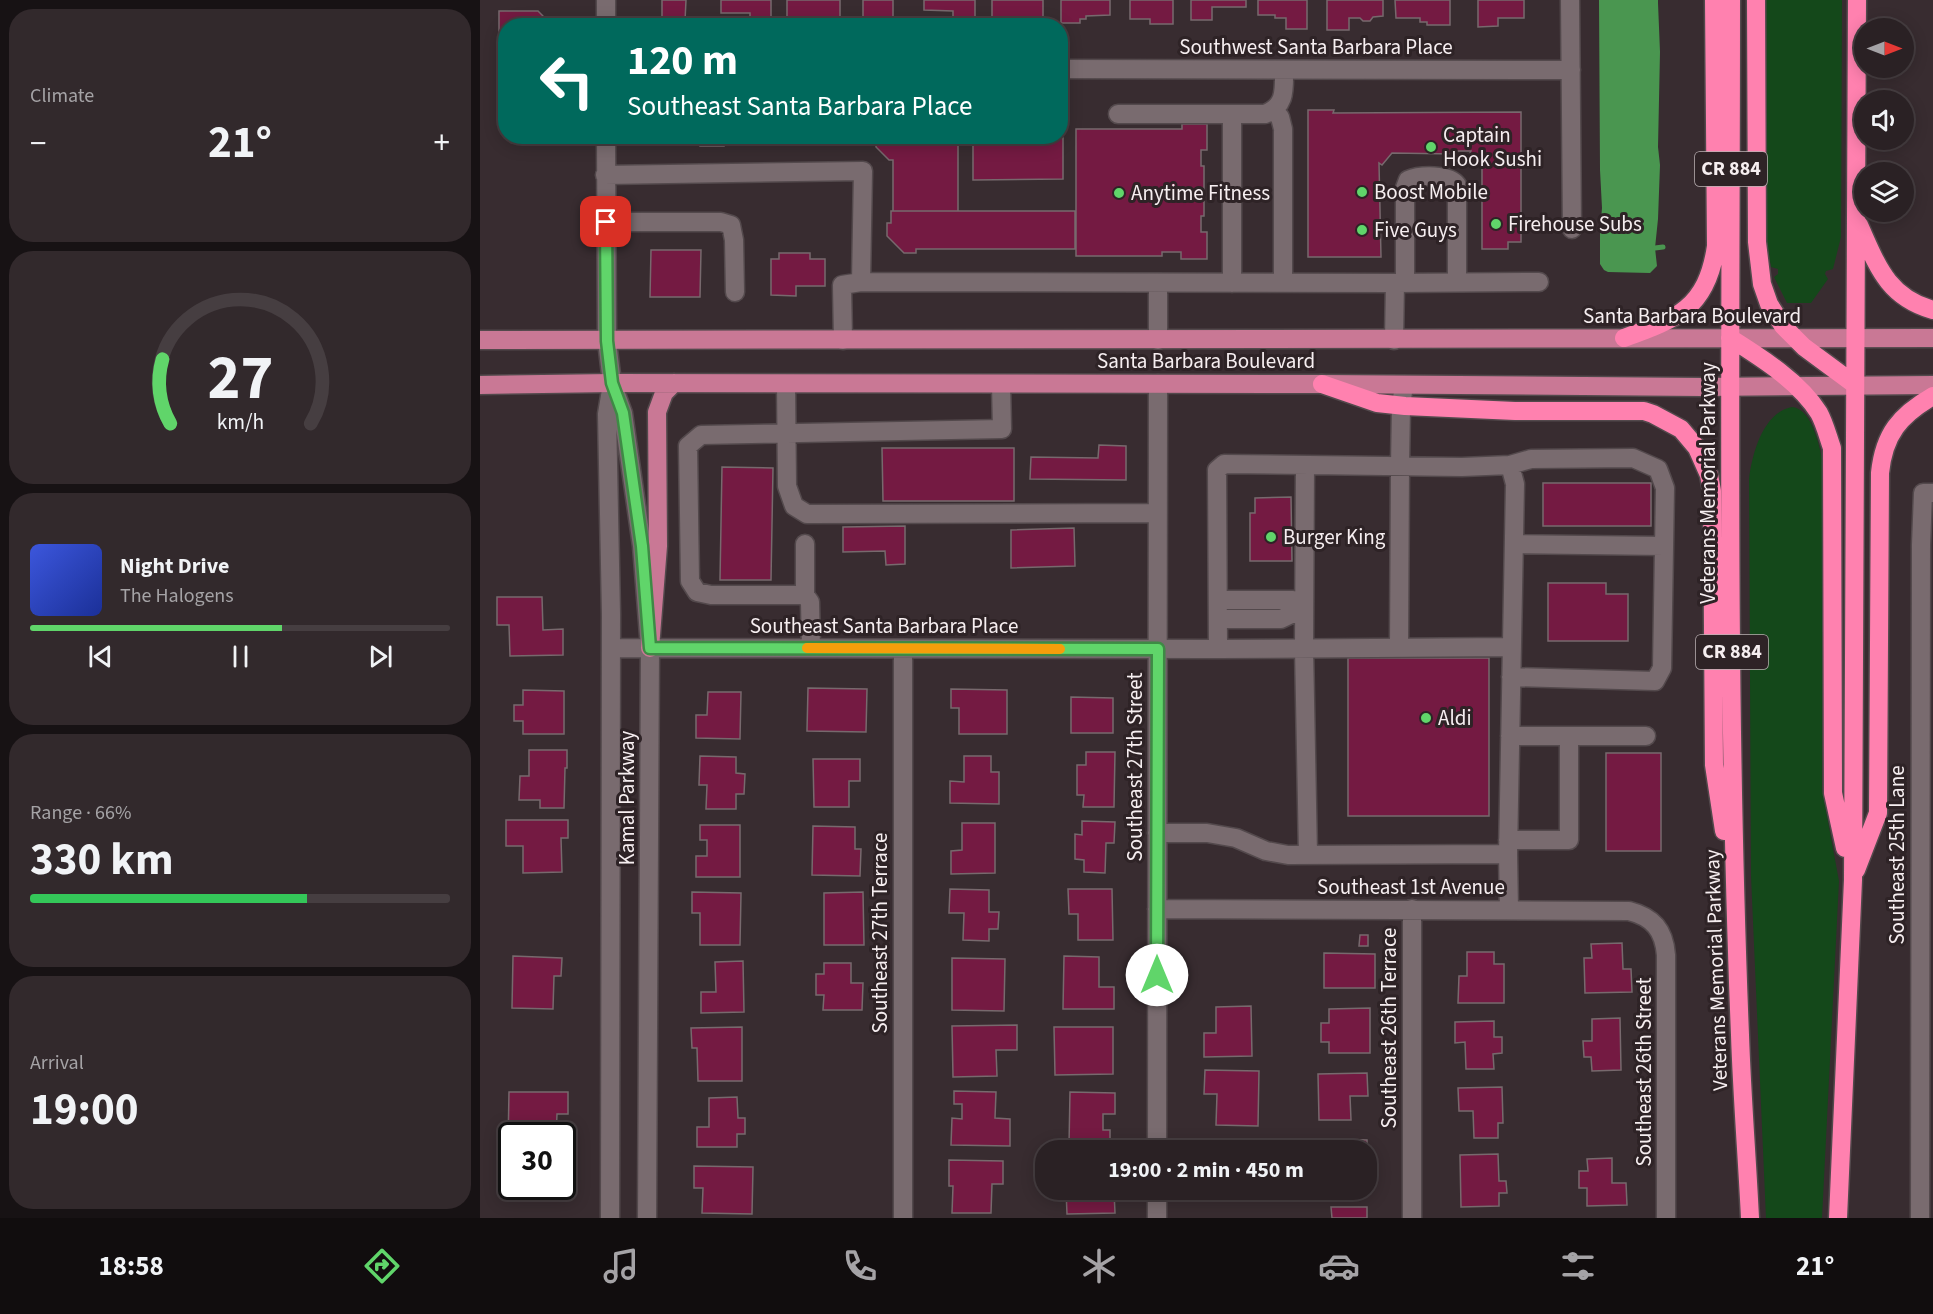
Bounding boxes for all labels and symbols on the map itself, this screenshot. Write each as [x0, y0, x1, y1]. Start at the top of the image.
north arrow [1854, 18, 1914, 78]
street label: Southwest Santa Barbara Place [1179, 32, 1453, 62]
place label: Captain Hook Sushi [1443, 120, 1542, 174]
marker: Captain Hook Sushi [1424, 140, 1438, 154]
road number: CR 884 [1695, 152, 1767, 186]
place label: Boost Mobile [1374, 177, 1488, 207]
place label: Anytime Fitness [1131, 178, 1270, 208]
marker: Boost Mobile [1355, 185, 1369, 199]
marker: Anytime Fitness [1112, 186, 1126, 200]
pin [580, 196, 631, 247]
place label: Firehouse Subs [1508, 209, 1642, 239]
place label: Five Guys [1374, 215, 1457, 245]
marker: Firehouse Subs [1489, 217, 1503, 231]
marker: Five Guys [1355, 223, 1369, 237]
street label: Santa Barbara Boulevard [1583, 301, 1801, 331]
street label: Santa Barbara Boulevard [1097, 346, 1315, 376]
street label: Veterans Memorial Parkway [1693, 362, 1723, 604]
place label: Burger King [1283, 522, 1386, 552]
marker: Burger King [1264, 530, 1278, 544]
street label: Southeast Santa Barbara Place [750, 611, 1018, 641]
road number: CR 884 [1696, 635, 1768, 669]
street label: Southeast 27th Street [1120, 672, 1150, 862]
place label: Aldi [1438, 703, 1472, 733]
marker: Aldi [1419, 711, 1433, 725]
street label: Kamal Parkway [612, 730, 642, 865]
street label: Southeast 25th Lane [1882, 765, 1912, 945]
street label: Southeast 27th Terrace [865, 832, 895, 1034]
street label: Veterans Memorial Parkway [1697, 849, 1735, 1091]
street label: Southeast 1st Avenue [1317, 872, 1505, 902]
street label: Southeast 26th Terrace [1374, 927, 1404, 1129]
position arrow [1125, 943, 1189, 1007]
street label: Southeast 26th Street [1629, 977, 1659, 1167]
speed limit sign: 30 [498, 1122, 576, 1200]

